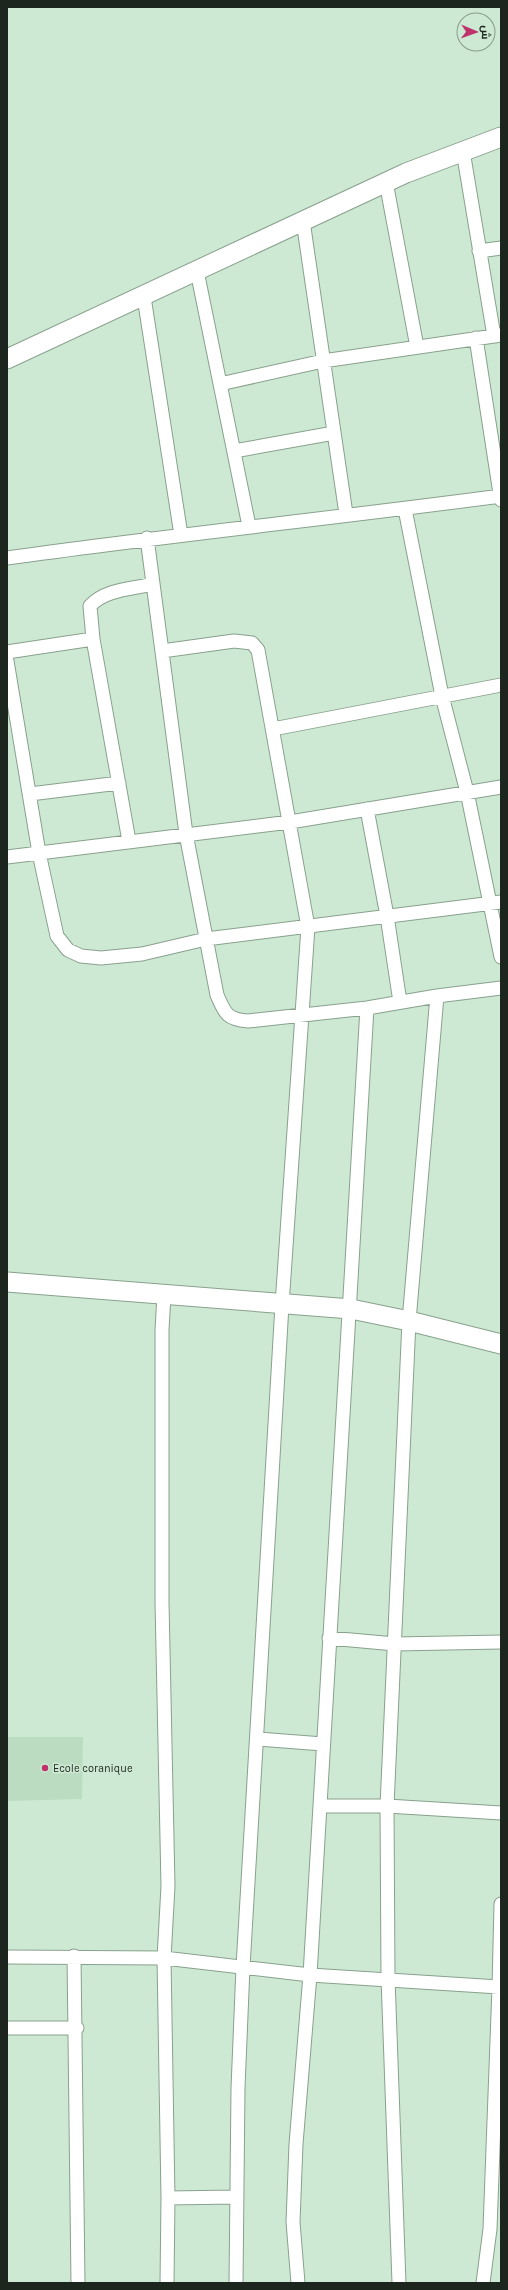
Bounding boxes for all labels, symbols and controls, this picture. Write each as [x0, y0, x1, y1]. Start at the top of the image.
north arrow [456, 12, 496, 52]
text: ش [479, 25, 492, 40]
place label: Ecole coranique [53, 1762, 133, 1775]
marker: Ecole coranique [40, 1763, 50, 1773]

